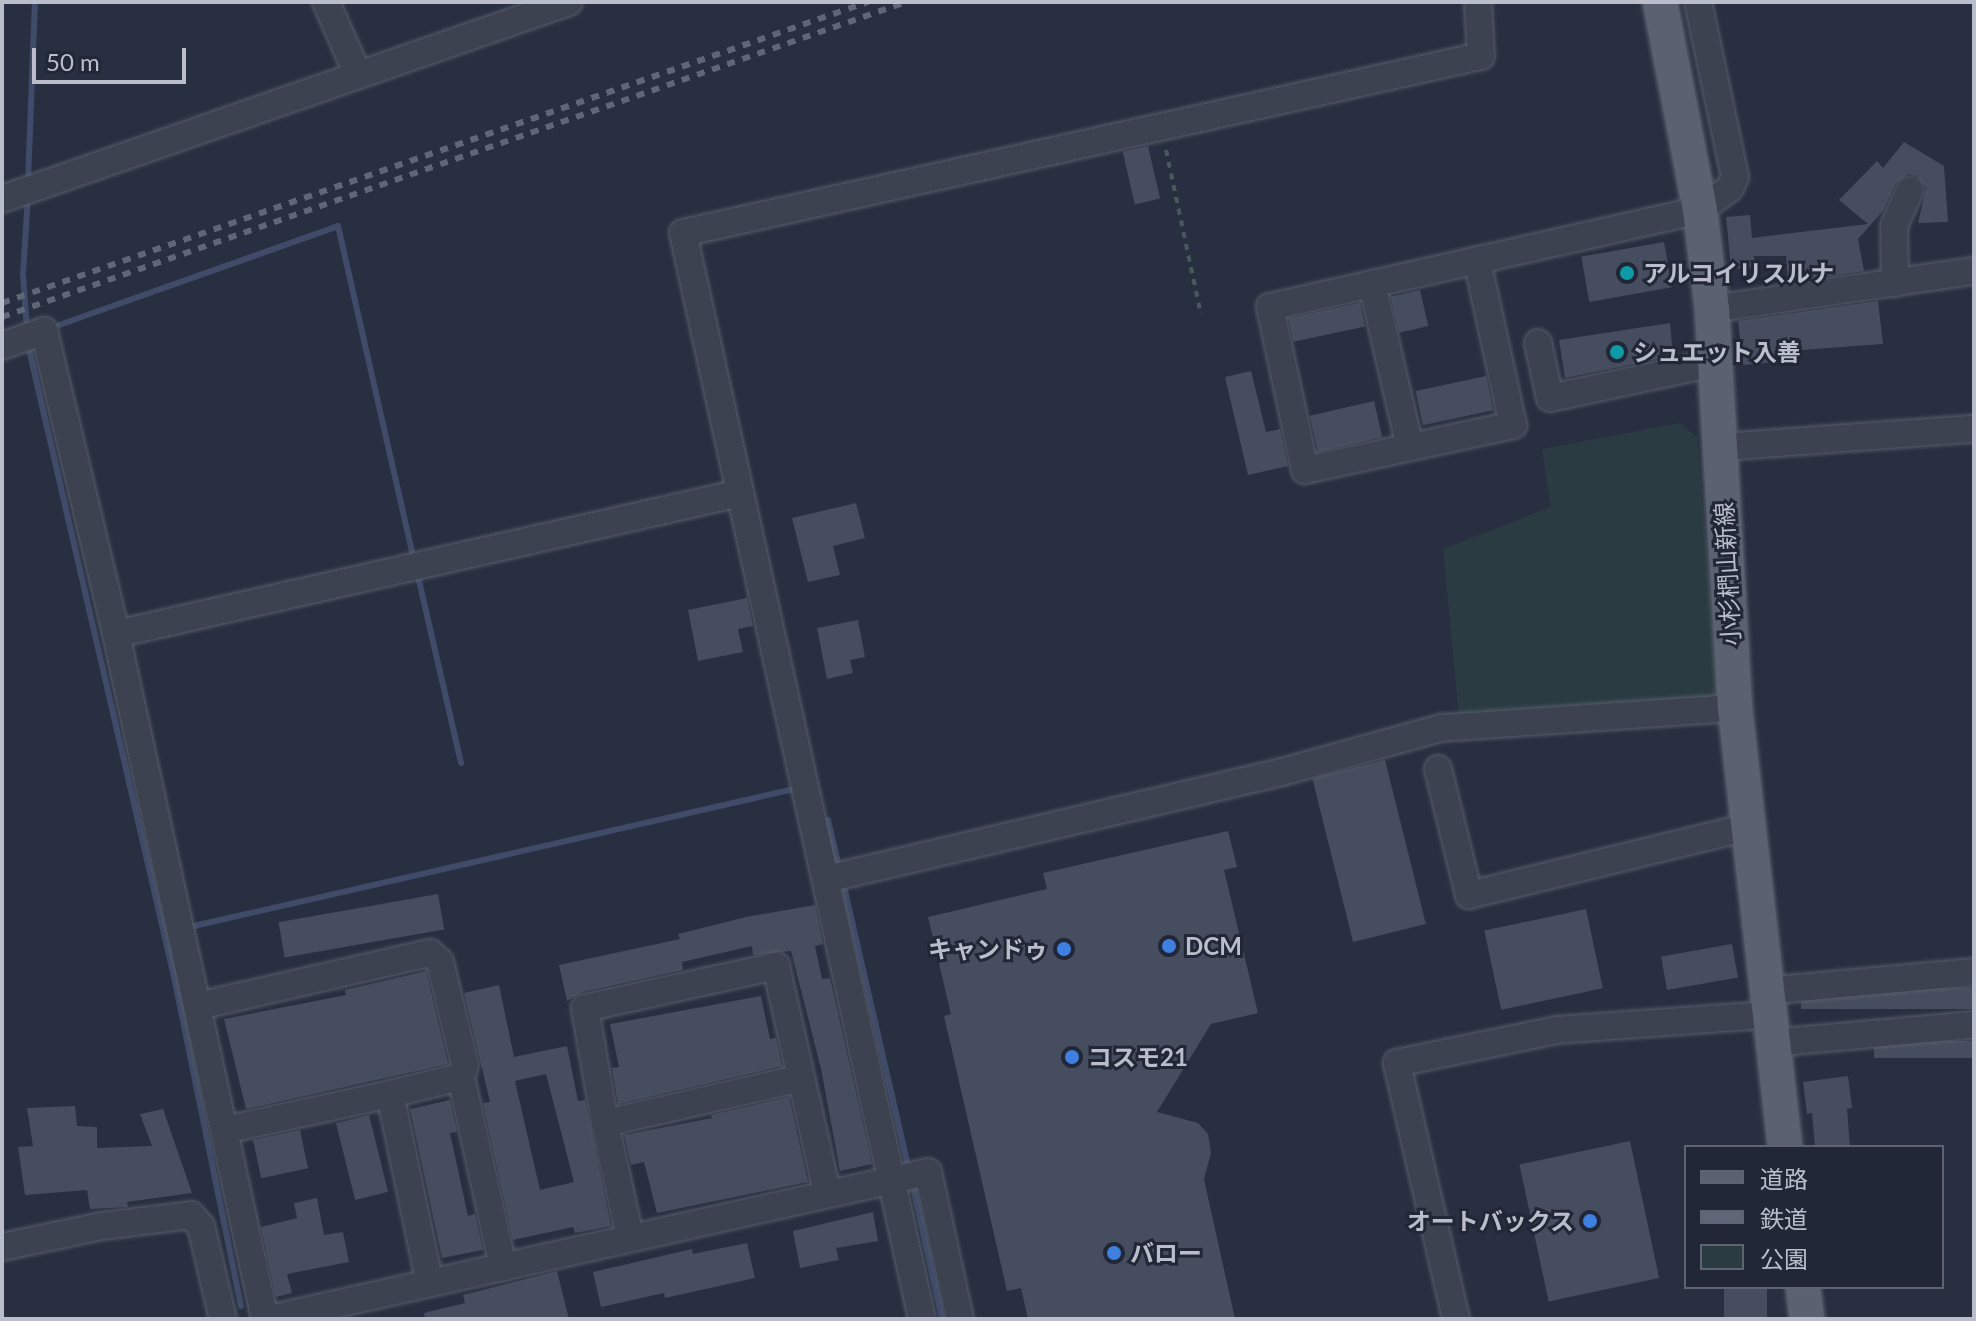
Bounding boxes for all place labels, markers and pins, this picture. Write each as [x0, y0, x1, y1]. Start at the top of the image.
place label: アルコイリスルナ [1643, 259, 1835, 287]
marker: アルコイリスルナ [1618, 264, 1636, 282]
place label: シュエット入善 [1633, 338, 1801, 366]
marker: シュエット入善 [1608, 343, 1626, 361]
place label: DCM [1185, 932, 1242, 960]
place label: キャンドゥ [928, 935, 1048, 963]
marker: DCM [1160, 937, 1178, 955]
marker: キャンドゥ [1055, 940, 1073, 958]
place label: コスモ21 [1088, 1043, 1188, 1071]
marker: コスモ21 [1063, 1048, 1081, 1066]
place label: オートバックス [1406, 1207, 1574, 1235]
marker: オートバックス [1581, 1212, 1599, 1230]
place label: バロー [1130, 1239, 1202, 1267]
marker: バロー [1105, 1244, 1123, 1262]

